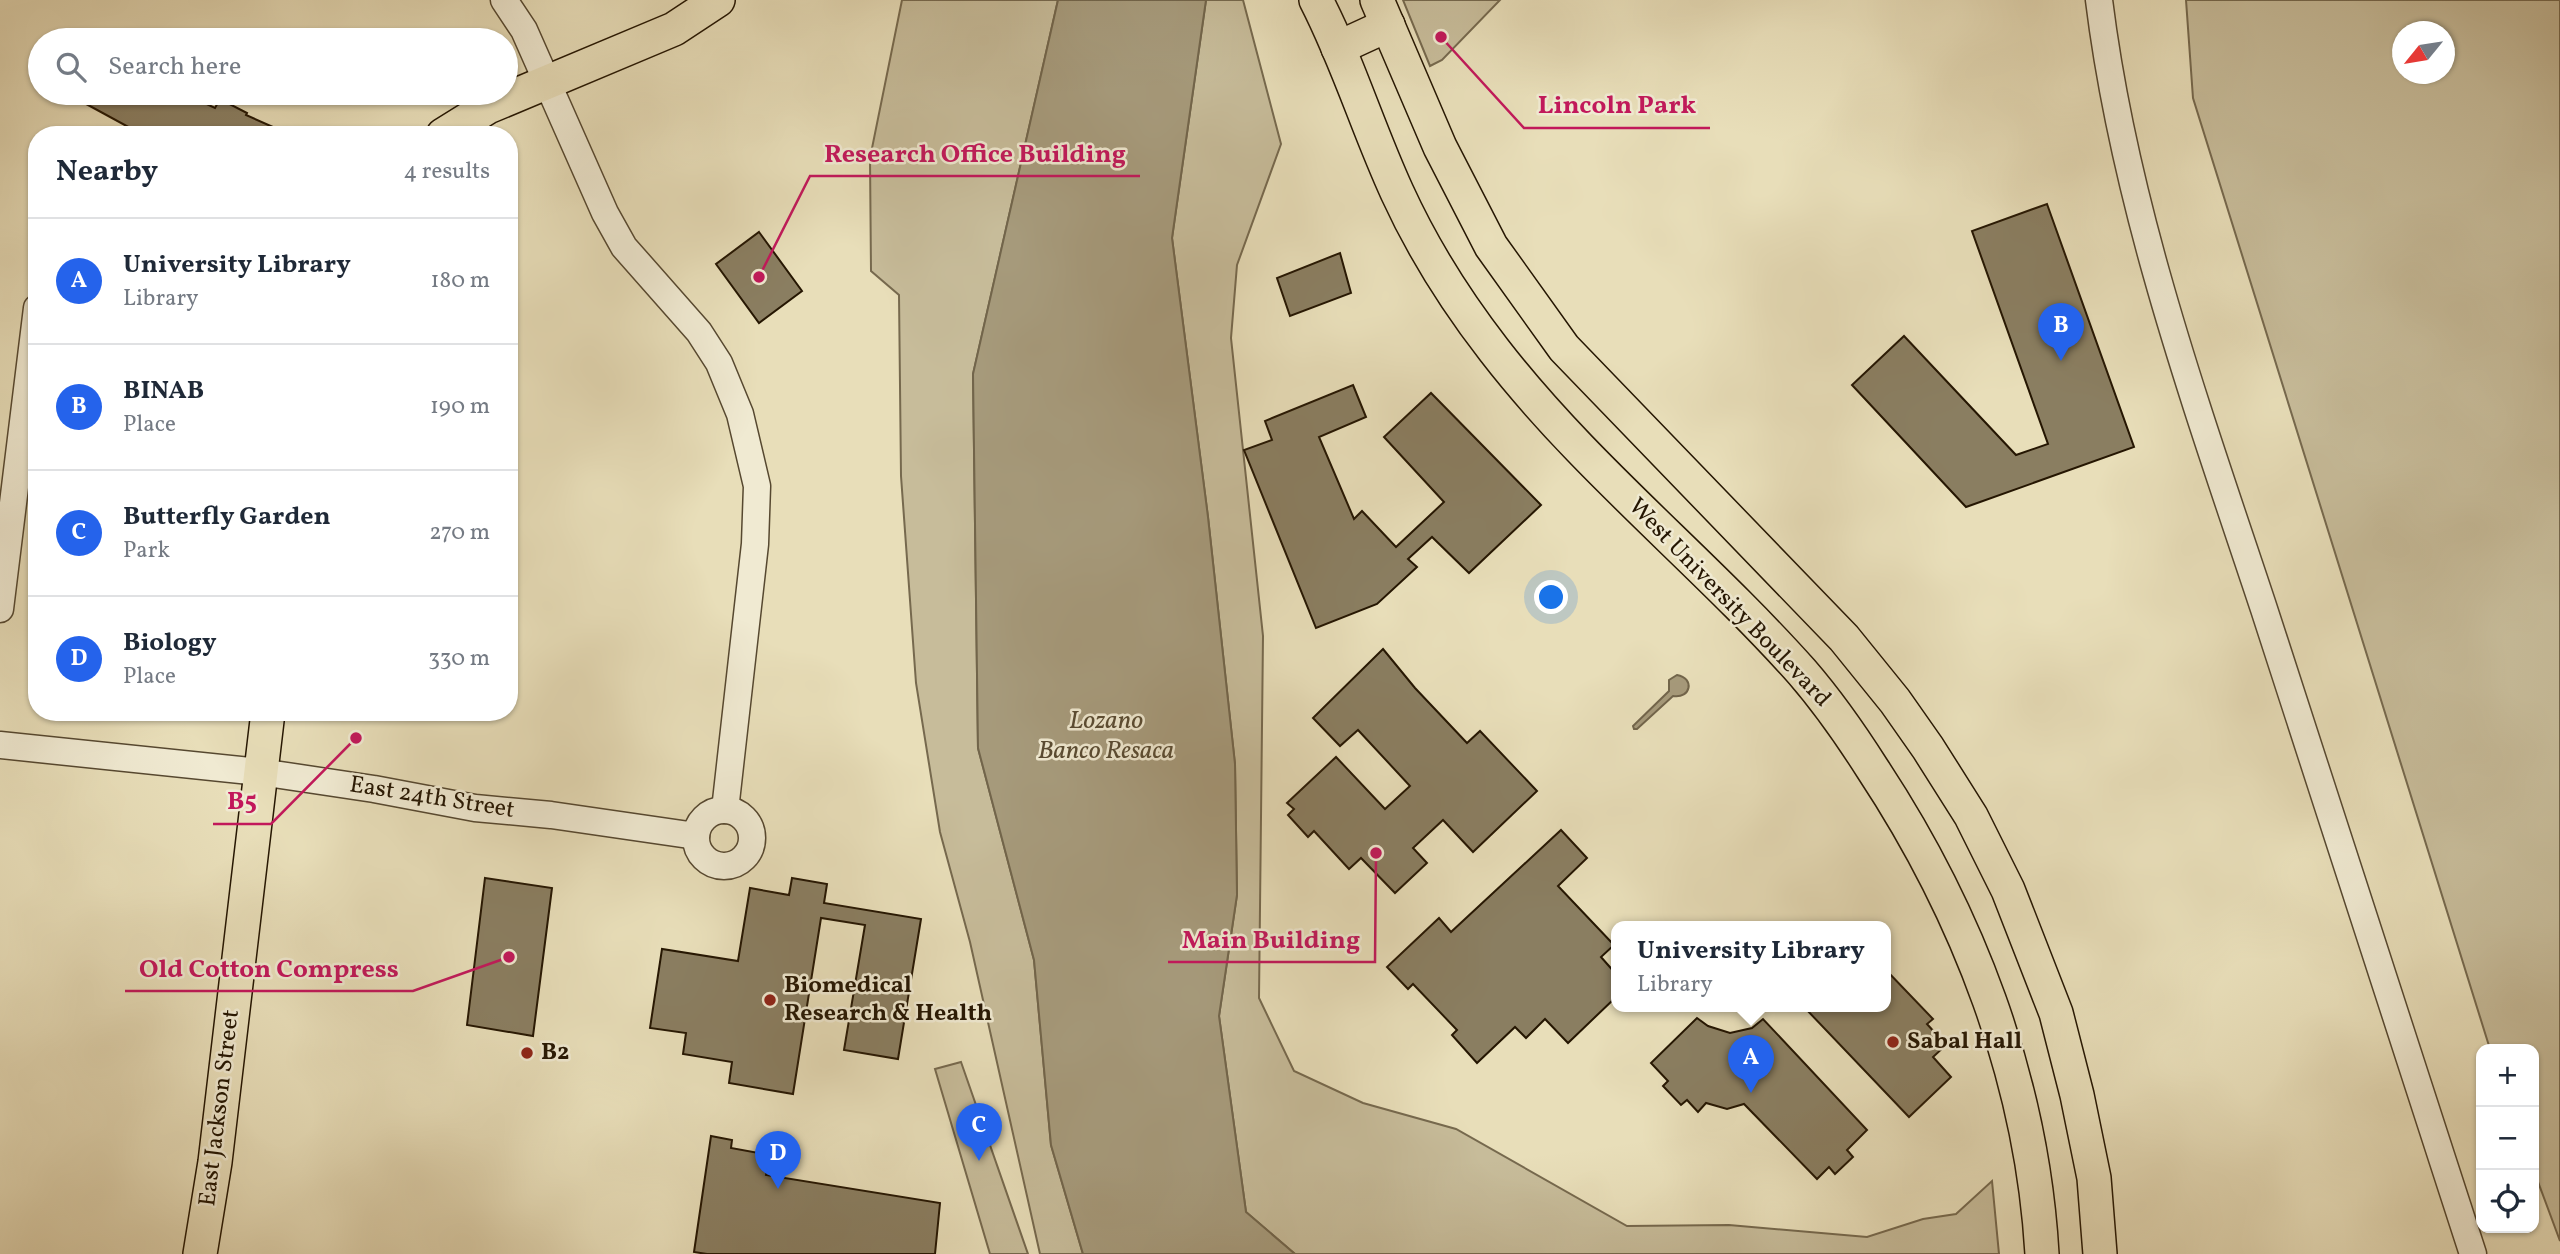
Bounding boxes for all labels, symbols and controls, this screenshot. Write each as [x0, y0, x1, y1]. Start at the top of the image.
north arrow [2392, 21, 2455, 84]
search box [28, 28, 518, 105]
icon: search [52, 48, 90, 86]
text: Search here [108, 49, 241, 85]
callout: Lincoln Park [1524, 81, 1710, 128]
text: Lincoln Park [1538, 88, 1696, 124]
callout: Research Office Building [810, 129, 1140, 176]
text: Research Office Building [824, 137, 1126, 173]
text: Nearby [56, 151, 158, 193]
text: 4 results [404, 156, 490, 188]
text: University Library [123, 247, 351, 283]
text: A [71, 265, 87, 297]
text: 180 m [431, 265, 490, 297]
text: Library [123, 283, 199, 315]
pin: B [2038, 303, 2084, 361]
text: BINAB [123, 373, 204, 409]
text: B [71, 391, 87, 423]
text: 190 m [430, 391, 490, 423]
text: Place [123, 409, 176, 441]
street label: West University Boulevard [1620, 491, 1838, 715]
text: Butterfly Garden [123, 499, 331, 535]
text: C [72, 517, 86, 549]
text: 270 m [429, 517, 490, 549]
text: Park [123, 535, 170, 567]
your location [1534, 580, 1568, 614]
text: Biology [123, 625, 217, 661]
text: D [71, 643, 87, 675]
text: 330 m [428, 643, 490, 675]
text: Place [123, 661, 176, 693]
water label: Lozano Banco Resaca [1038, 703, 1174, 769]
street label: East 24th Street [347, 768, 517, 828]
callout: B5 [213, 777, 271, 824]
text: B5 [227, 784, 257, 820]
callout: Main Building [1168, 915, 1375, 962]
popup [1611, 921, 1891, 1012]
text: Main Building [1182, 923, 1360, 959]
text: University Library [1637, 933, 1865, 969]
callout: Old Cotton Compress [125, 944, 413, 991]
text: Old Cotton Compress [139, 952, 399, 988]
place label: Biomedical Research & Health [784, 969, 992, 1031]
text: Library [1637, 969, 1713, 1001]
marker: Biomedical Research & Health [762, 992, 778, 1008]
street label: East Jackson Street [191, 1008, 249, 1208]
place label: Sabal Hall [1907, 1025, 2022, 1059]
marker: Sabal Hall [1885, 1034, 1901, 1050]
pin: A [1728, 1035, 1774, 1093]
place label: B2 [541, 1036, 570, 1070]
map controls [2476, 1044, 2539, 1233]
button: + [2476, 1044, 2539, 1107]
marker: B2 [519, 1045, 535, 1061]
pin: C [956, 1103, 1002, 1161]
button: − [2476, 1107, 2539, 1170]
pin: D [755, 1131, 801, 1189]
button: locate [2476, 1170, 2539, 1233]

